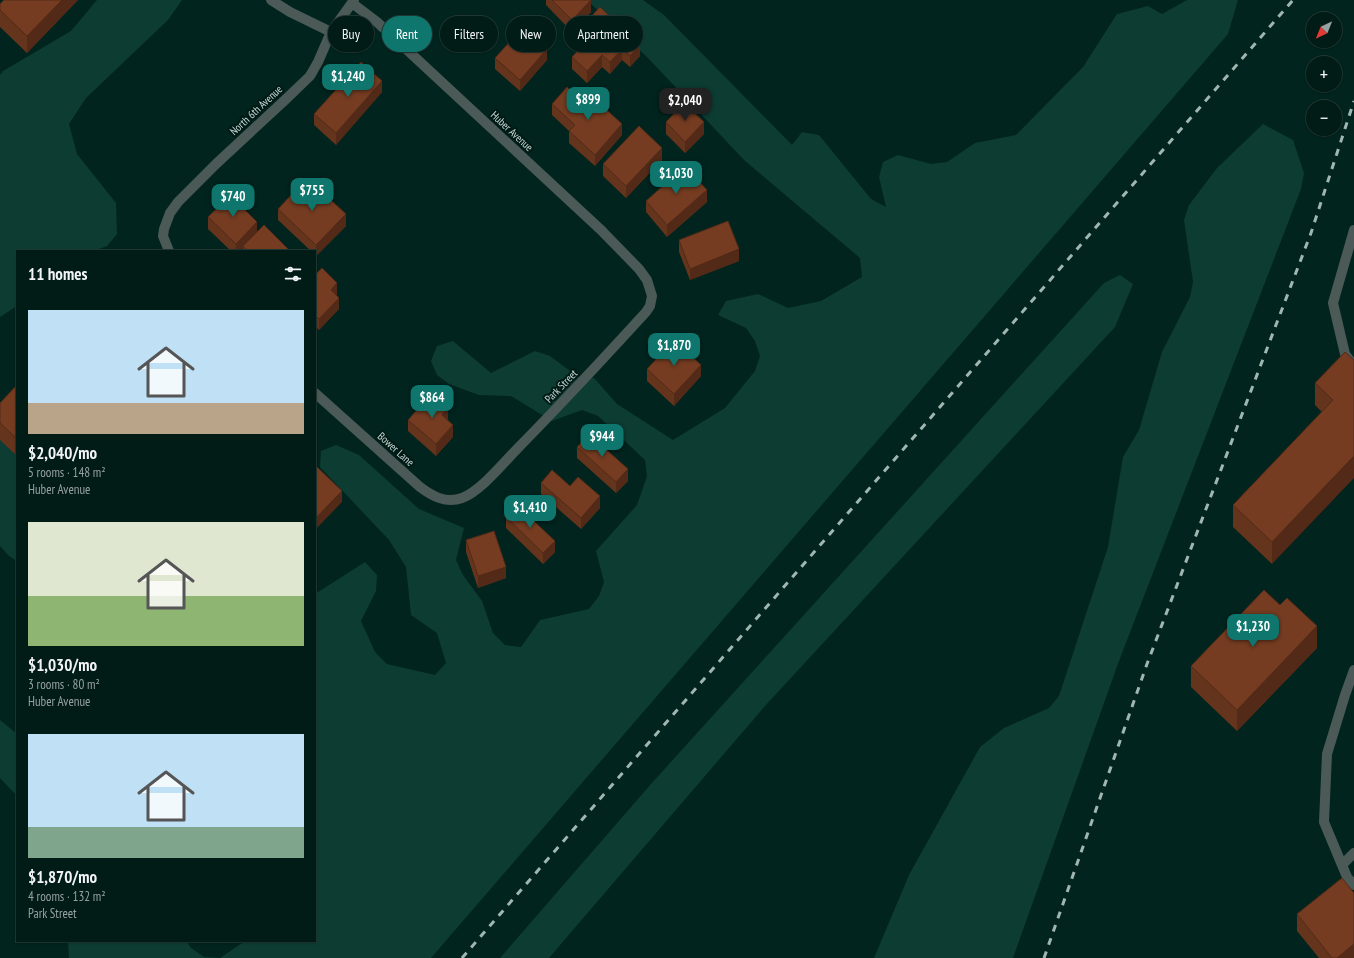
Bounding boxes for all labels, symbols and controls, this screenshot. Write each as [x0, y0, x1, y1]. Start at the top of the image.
north arrow [1306, 12, 1342, 48]
map controls [1306, 12, 1342, 136]
chip: Buy [328, 16, 374, 52]
chip: Rent [382, 16, 432, 52]
chip: Filters [440, 16, 498, 52]
chip: New [506, 16, 556, 52]
chip: Apartment [564, 16, 643, 52]
button: + [1306, 56, 1342, 92]
pin: $1,240 [315, 64, 381, 98]
text: $1,240 [331, 68, 365, 85]
street label: North 6th Avenue [227, 82, 286, 138]
pin: $899 [564, 87, 612, 121]
pin: $2,040 [652, 88, 718, 122]
text: $899 [576, 91, 600, 108]
text: $2,040 [668, 92, 702, 109]
button: − [1306, 100, 1342, 136]
street label: Huber Avenue [488, 108, 536, 154]
pin: $1,030 [643, 161, 709, 195]
text: $1,030 [659, 165, 693, 182]
pin: $755 [288, 178, 336, 212]
text: $755 [300, 182, 324, 199]
pin: $740 [209, 184, 257, 218]
text: $740 [221, 188, 245, 205]
text: 11 homes [28, 263, 87, 285]
icon: filters [282, 263, 304, 285]
pin: $1,870 [641, 333, 707, 367]
icon: home [130, 336, 202, 408]
text: $1,870 [657, 337, 691, 354]
street label: Park Street [542, 366, 580, 406]
pin: $864 [408, 385, 456, 419]
text: $864 [420, 389, 444, 406]
pin: $944 [578, 424, 626, 458]
text: $944 [590, 428, 614, 445]
street label: Bower Lane [375, 429, 417, 469]
text: $2,040/mo [28, 442, 97, 464]
text: 5 rooms · 148 m² [28, 464, 106, 481]
text: Huber Avenue [28, 481, 90, 498]
pin: $1,410 [497, 495, 563, 529]
text: $1,410 [513, 499, 547, 516]
icon: home [130, 548, 202, 620]
pin: $1,230 [1220, 614, 1286, 648]
text: $1,230 [1236, 618, 1270, 635]
text: $1,030/mo [28, 654, 97, 676]
text: 3 rooms · 80 m² [28, 676, 100, 693]
text: Huber Avenue [28, 693, 90, 710]
icon: home [130, 760, 202, 832]
text: $1,870/mo [28, 866, 97, 888]
text: 4 rooms · 132 m² [28, 888, 106, 905]
text: Park Street [28, 905, 77, 922]

